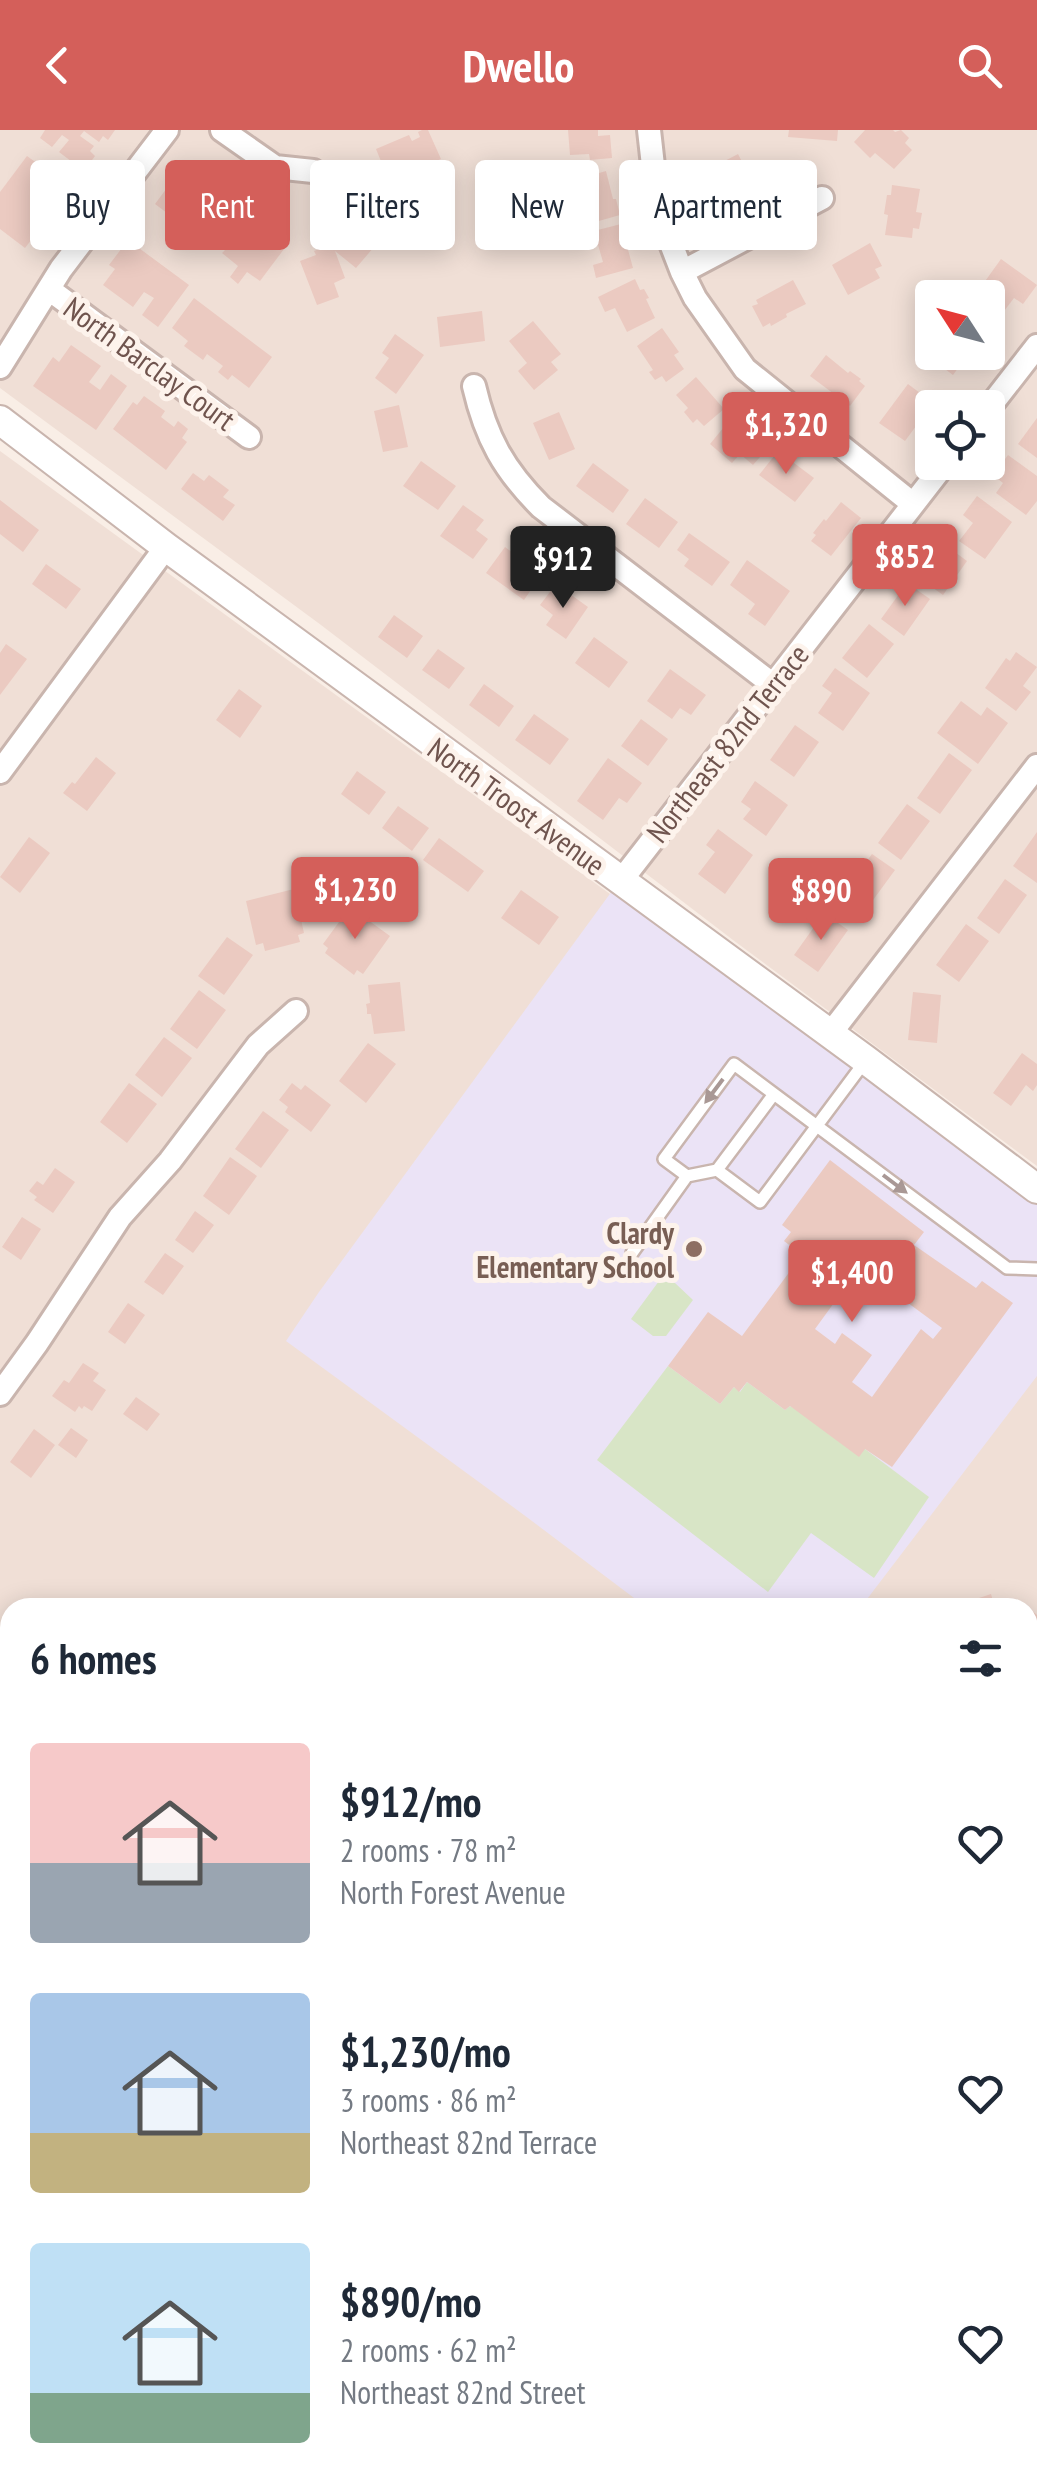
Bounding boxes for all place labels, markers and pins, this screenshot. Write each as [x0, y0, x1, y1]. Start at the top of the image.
pin: $1,320 [705, 392, 867, 477]
pin: $852 [846, 524, 964, 609]
pin: $912 [504, 526, 622, 611]
pin: $1,230 [274, 857, 436, 942]
pin: $890 [762, 858, 880, 943]
place label: Clardy Elementary School [476, 1213, 675, 1286]
marker: Clardy Elementary School [683, 1238, 705, 1260]
pin: $1,400 [771, 1240, 933, 1325]

